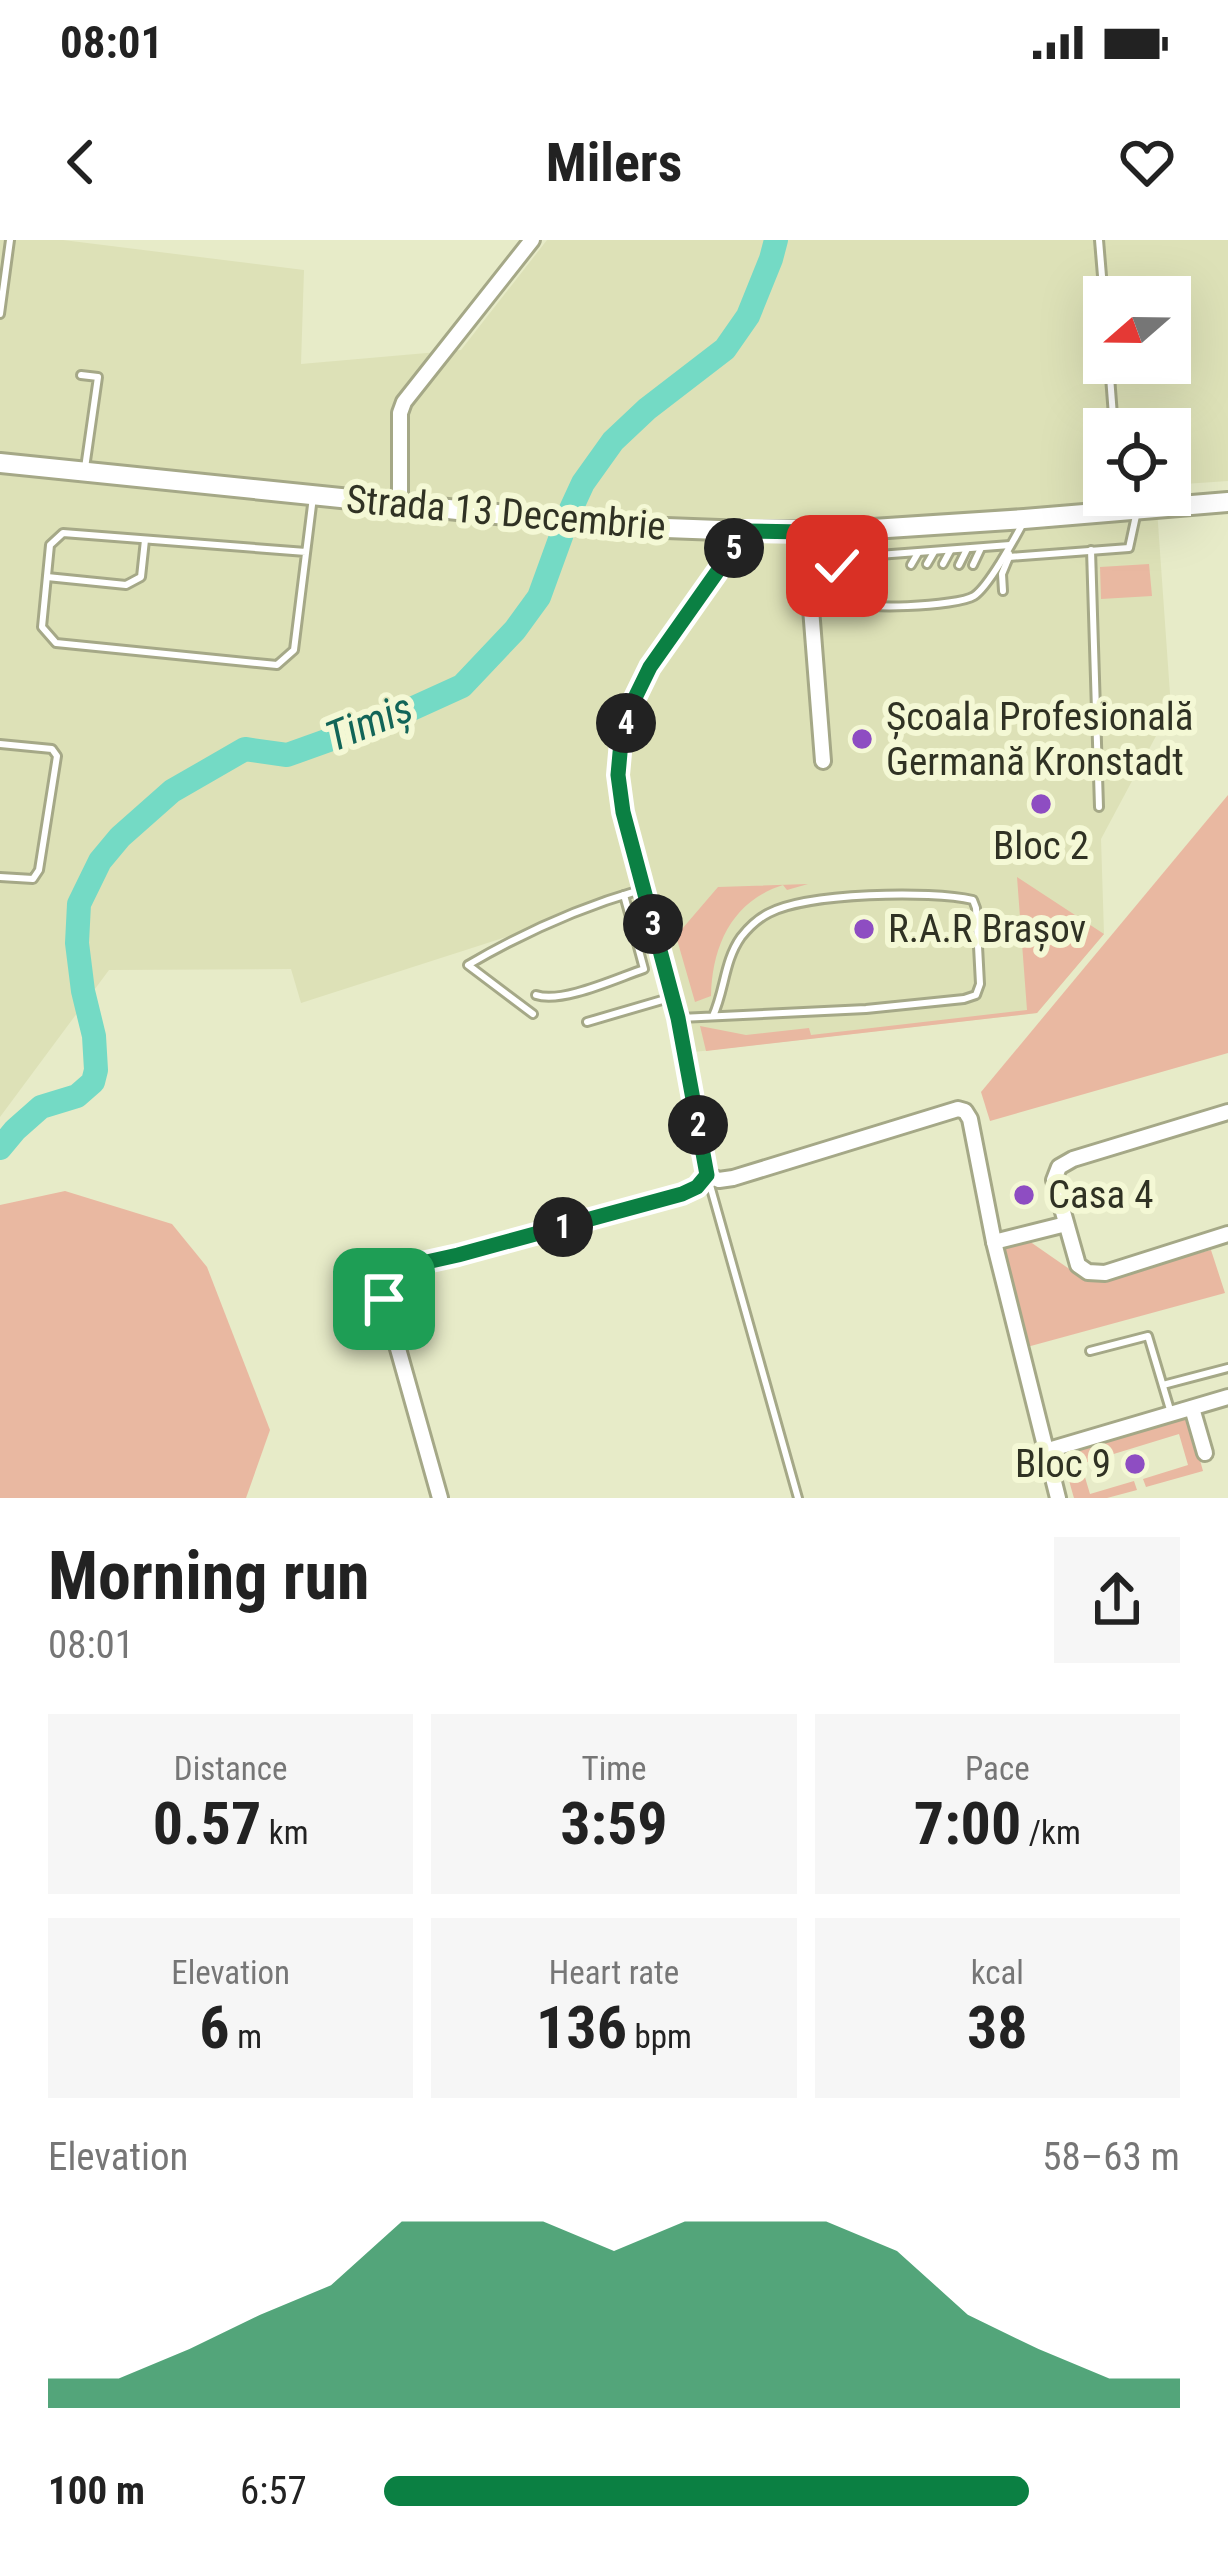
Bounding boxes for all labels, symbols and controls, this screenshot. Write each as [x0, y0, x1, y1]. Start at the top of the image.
text: 08:01 [60, 16, 163, 69]
icon: back [48, 129, 114, 195]
icon: heart [1114, 129, 1180, 195]
text: Milers [546, 131, 682, 194]
north arrow [1083, 276, 1191, 384]
map controls [1083, 276, 1191, 516]
button: locate [1083, 408, 1191, 516]
street label: Strada 13 Decembrie [344, 476, 668, 550]
pin [786, 515, 888, 617]
pin: 5 [704, 518, 764, 578]
text: 5 [726, 528, 742, 567]
icon: check [804, 533, 870, 599]
water label: Timiș [318, 683, 420, 762]
pin: 4 [596, 693, 656, 753]
place label: Școala Profesională Germană Kronstadt [886, 694, 1193, 785]
text: 4 [618, 703, 634, 742]
marker: Școala Profesională Germană Kronstadt [849, 726, 875, 752]
marker: Bloc 2 [1028, 791, 1054, 817]
place label: Bloc 2 [993, 823, 1089, 869]
pin: 3 [623, 894, 683, 954]
text: 3 [645, 904, 661, 943]
place label: R.A.R Brașov [888, 906, 1086, 952]
marker: R.A.R Brașov [851, 916, 877, 942]
pin: 2 [668, 1095, 728, 1155]
text: 2 [690, 1105, 706, 1144]
place label: Casa 4 [1048, 1172, 1153, 1218]
marker: Casa 4 [1011, 1182, 1037, 1208]
pin: 1 [533, 1197, 593, 1257]
text: 1 [555, 1207, 571, 1246]
pin [333, 1248, 435, 1350]
icon: arrive [351, 1266, 417, 1332]
place label: Bloc 9 [1015, 1441, 1111, 1487]
marker: Bloc 9 [1122, 1451, 1148, 1477]
button: share [1054, 1537, 1180, 1663]
text: Morning run [48, 1538, 370, 1615]
text: 08:01 [48, 1622, 134, 1668]
text: Distance [174, 1749, 288, 1788]
text: Time [581, 1749, 647, 1788]
text: Pace [965, 1749, 1030, 1788]
text: 0.57 [153, 1788, 261, 1859]
text: 3:59 [560, 1788, 668, 1859]
text: 7:00 [914, 1788, 1021, 1859]
text: km [261, 1813, 309, 1852]
text: /km [1021, 1813, 1081, 1852]
text: Elevation [171, 1953, 290, 1992]
text: Heart rate [549, 1953, 679, 1992]
text: kcal [971, 1953, 1024, 1992]
text: 6 [199, 1992, 230, 2063]
text: 136 [536, 1992, 627, 2063]
text: 38 [967, 1992, 1028, 2063]
text: m [230, 2017, 262, 2056]
text: bpm [627, 2017, 692, 2056]
text: Elevation [48, 2134, 188, 2180]
text: 58–63 m [1042, 2134, 1180, 2180]
text: 100 m [48, 2468, 145, 2514]
text: 6:57 [240, 2468, 307, 2514]

